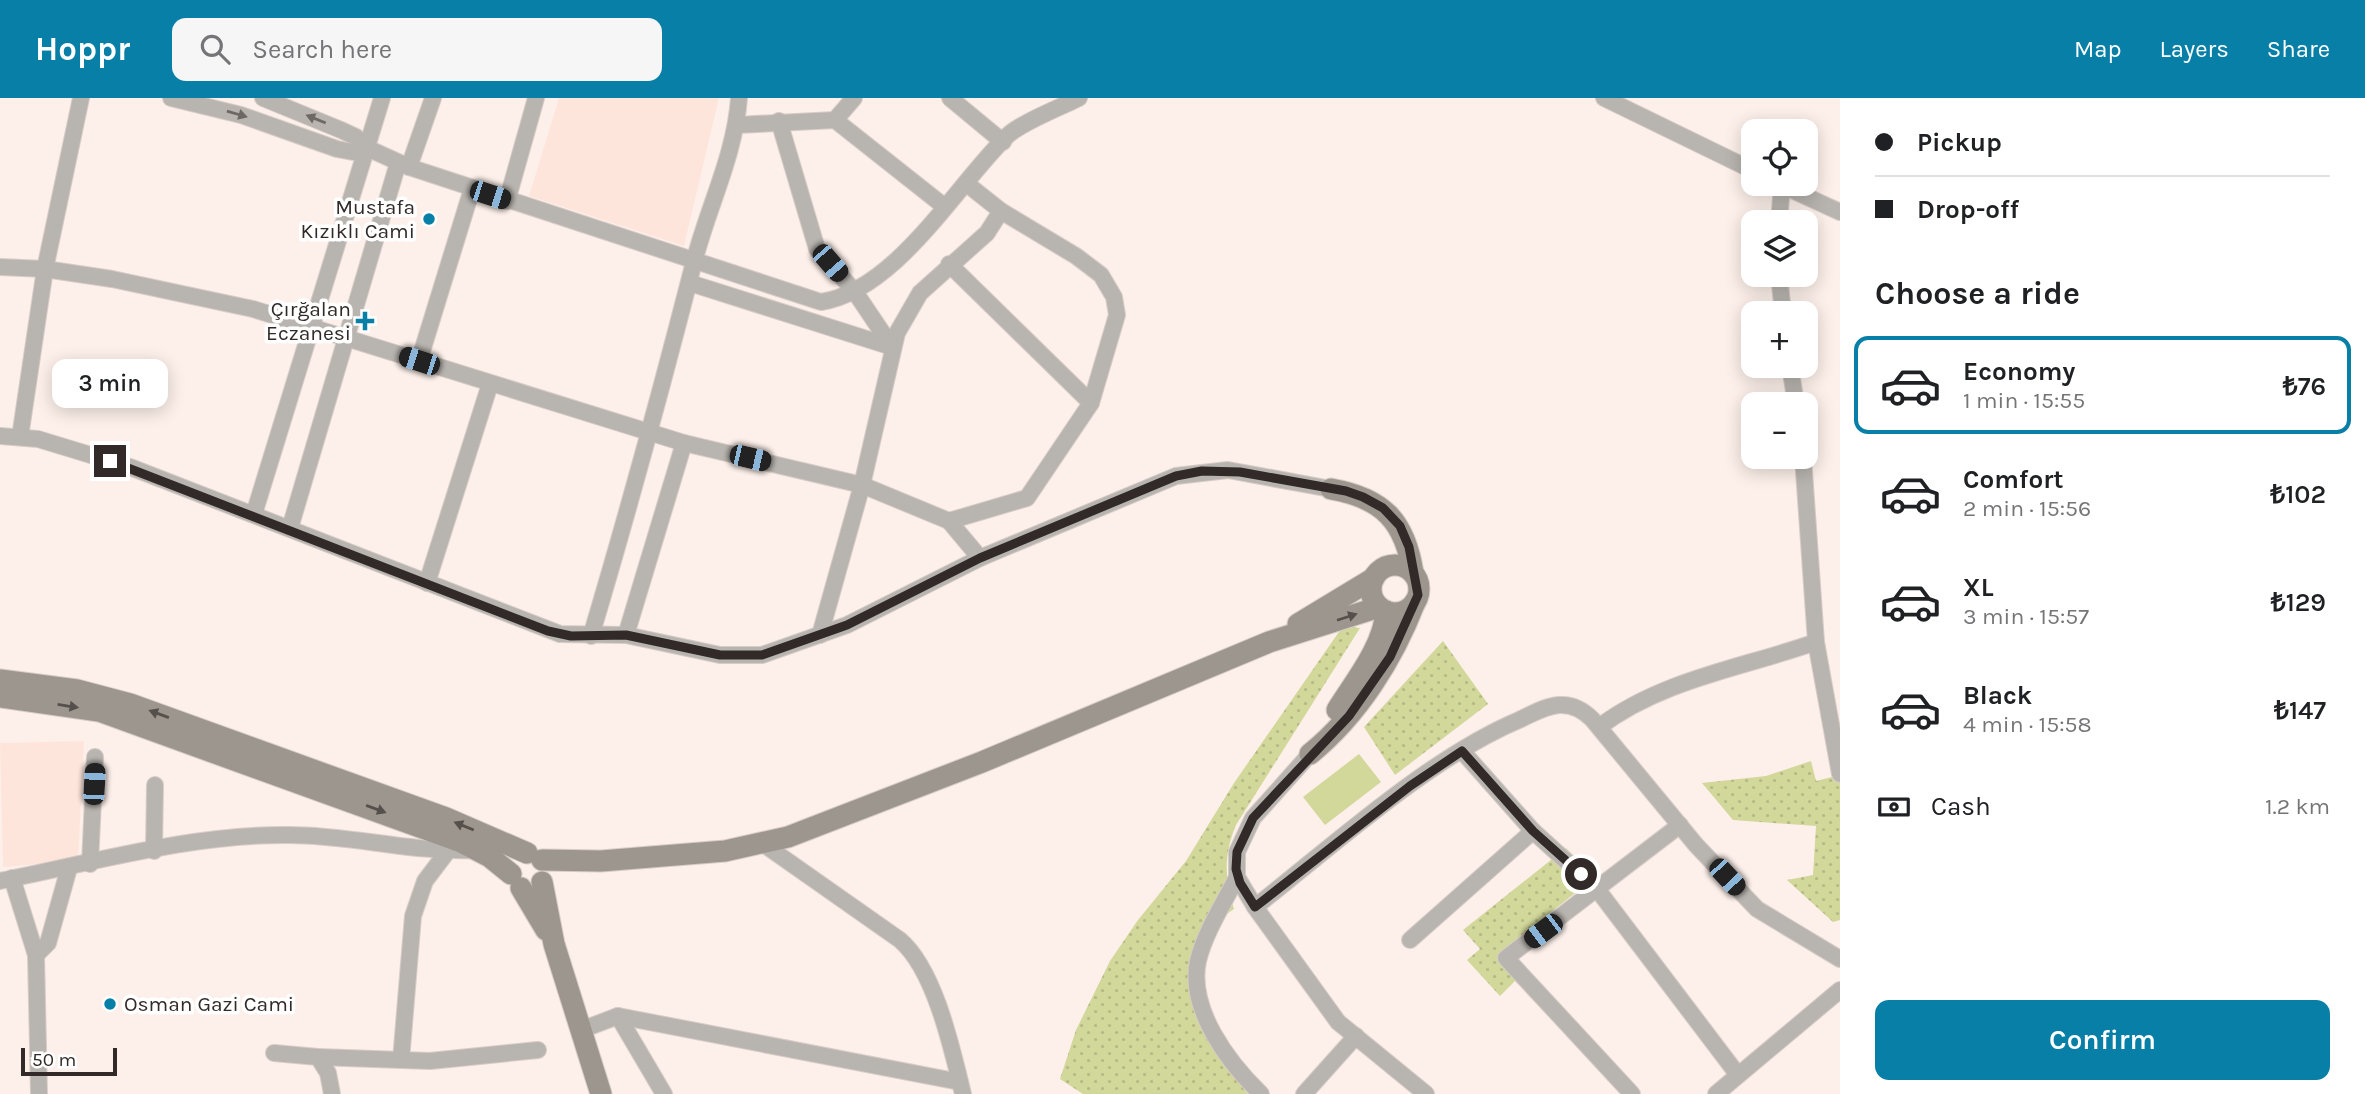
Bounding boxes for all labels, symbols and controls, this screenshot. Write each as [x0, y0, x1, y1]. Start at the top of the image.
search box [172, 18, 662, 81]
text: Hoppr [35, 30, 130, 68]
icon: search [196, 30, 234, 68]
text: Search here [252, 34, 392, 65]
text: Map [2074, 35, 2122, 63]
text: Layers [2160, 35, 2229, 63]
text: Share [2267, 35, 2330, 63]
one-way arrow [227, 110, 248, 120]
one-way arrow [306, 114, 327, 125]
map controls [1741, 119, 1818, 469]
button: locate [1741, 119, 1818, 196]
text: Pickup [1917, 127, 2002, 158]
car [467, 179, 514, 211]
text: Drop-off [1917, 194, 2019, 225]
place label: Mustafa Kızıklı Cami [300, 195, 415, 243]
button: layers [1741, 210, 1818, 287]
marker: Mustafa Kızıklı Cami [421, 211, 437, 227]
car [809, 240, 852, 286]
text: Choose a ride [1875, 275, 2080, 312]
place label: Çırğalan Eczanesi [266, 297, 351, 345]
button: + [1741, 301, 1818, 378]
marker: Çırğalan Eczanesi [357, 313, 373, 329]
car [396, 345, 443, 377]
icon: car [1879, 354, 1942, 417]
text: Economy [1963, 356, 2075, 387]
callout: 3 min [52, 360, 168, 408]
text: 3 min [78, 370, 142, 397]
text: ₺76 [2283, 371, 2326, 402]
text: 1 min · 15:55 [1963, 387, 2085, 414]
button: − [1741, 392, 1818, 469]
car [728, 443, 773, 473]
route end [94, 445, 126, 477]
icon: car [1879, 462, 1942, 525]
text: Comfort [1963, 464, 2064, 495]
text: ₺102 [2270, 479, 2326, 510]
text: 2 min · 15:56 [1963, 495, 2091, 522]
icon: car [1879, 570, 1942, 633]
text: XL [1963, 572, 1994, 603]
text: ₺129 [2271, 587, 2326, 618]
text: 3 min · 15:57 [1963, 603, 2089, 630]
one-way arrow [1337, 611, 1358, 622]
icon: car [1879, 678, 1942, 741]
text: Black [1963, 680, 2032, 711]
text: ₺147 [2274, 695, 2326, 726]
one-way arrow [57, 701, 79, 712]
one-way arrow [148, 708, 169, 719]
text: 4 min · 15:58 [1963, 711, 2092, 738]
car [83, 762, 106, 806]
icon: cash [1875, 788, 1913, 826]
text: Cash [1931, 791, 1991, 822]
text: 1.2 km [2265, 793, 2330, 820]
one-way arrow [365, 804, 386, 815]
one-way arrow [454, 820, 475, 831]
car [1705, 854, 1750, 900]
route start [1565, 858, 1597, 890]
car [1520, 910, 1567, 952]
place label: Osman Gazi Cami [124, 992, 294, 1016]
marker: Osman Gazi Cami [102, 996, 118, 1012]
button: Confirm [1875, 1000, 2330, 1080]
scale bar [21, 1045, 117, 1077]
text: 50 m [32, 1049, 76, 1071]

